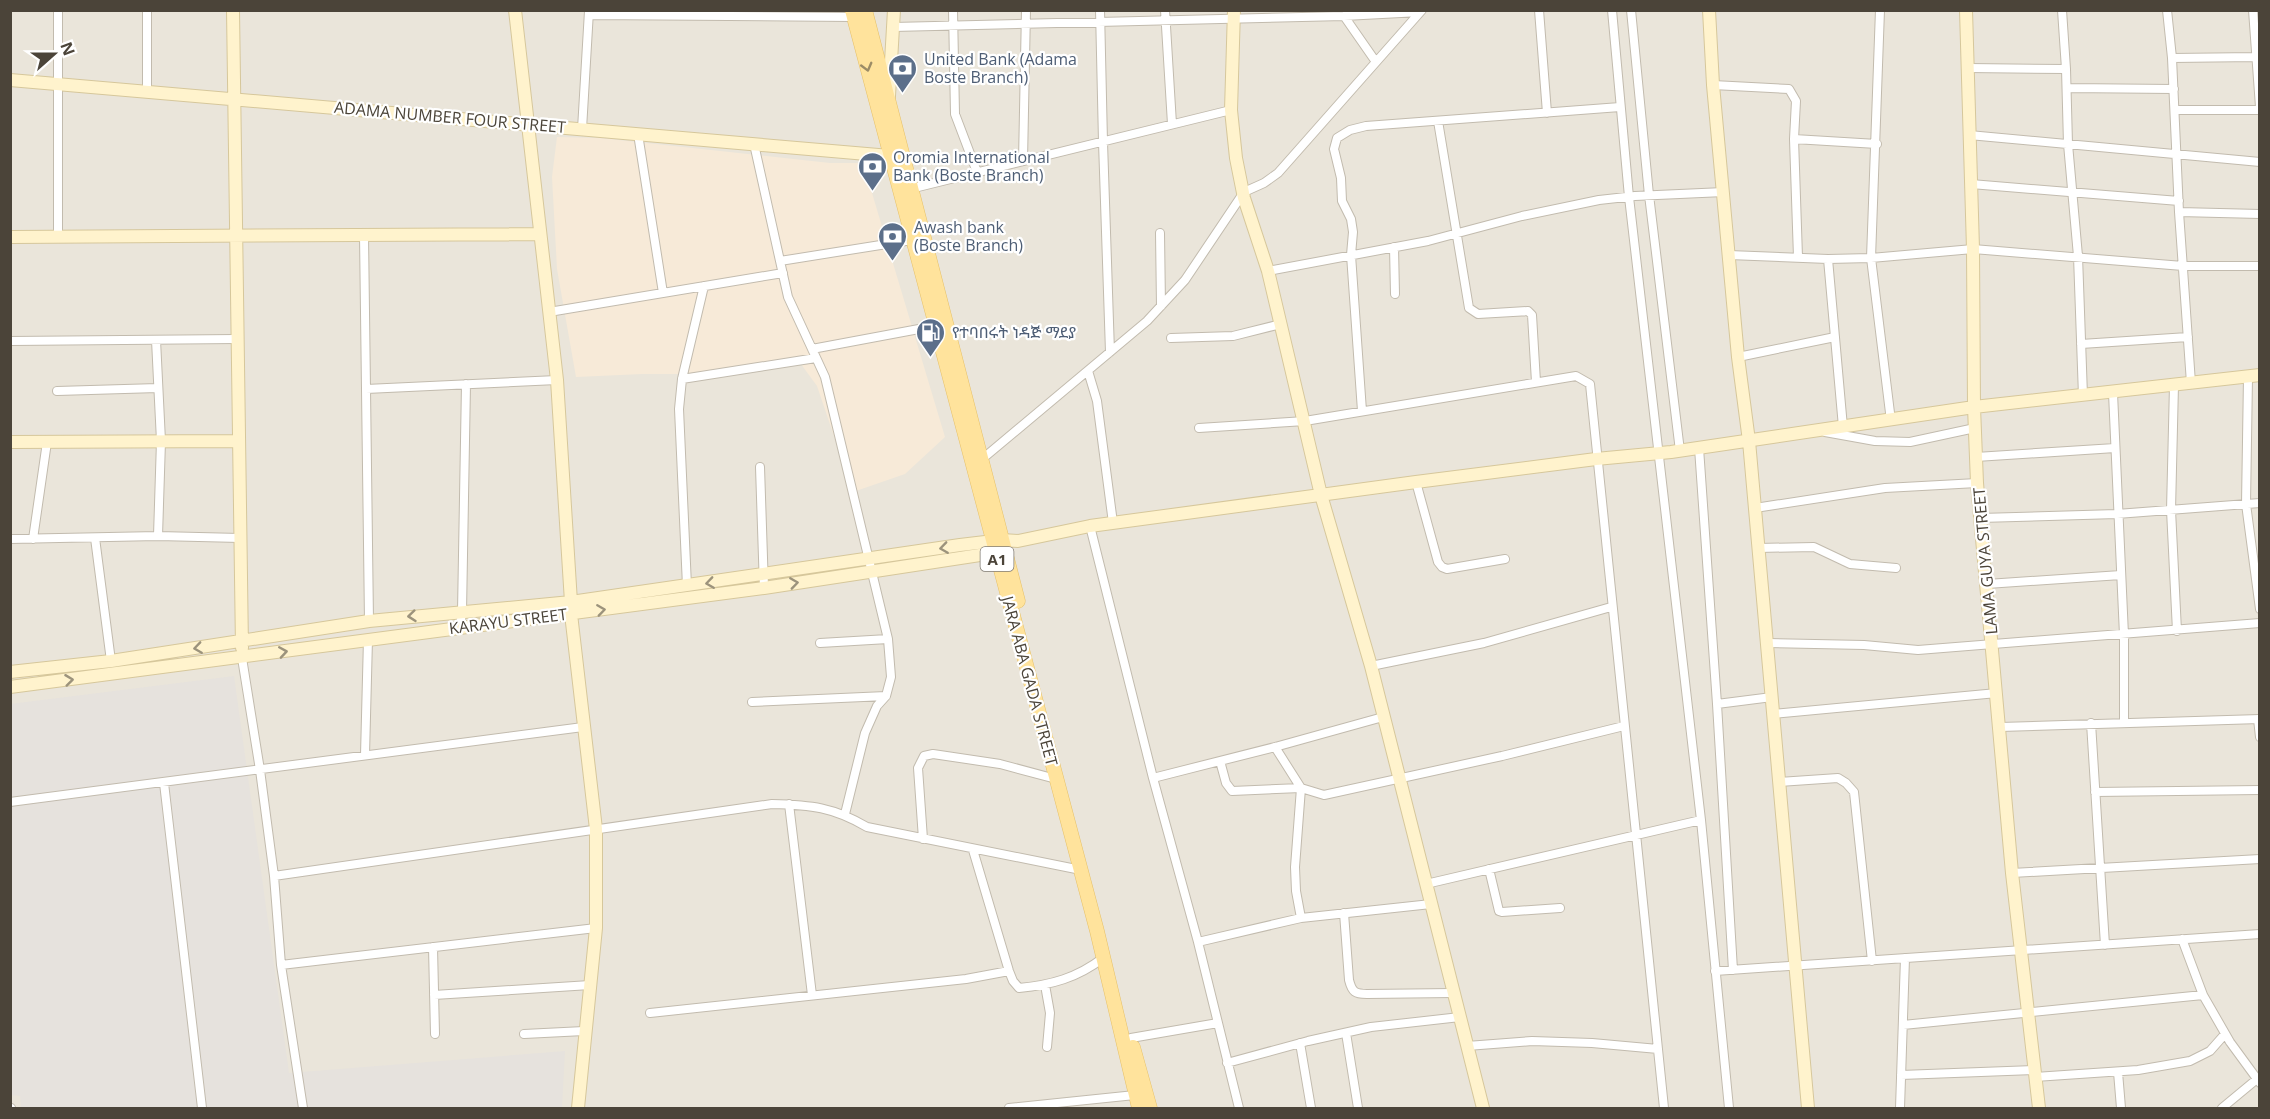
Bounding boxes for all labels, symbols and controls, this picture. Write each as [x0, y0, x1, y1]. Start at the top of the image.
north arrow [24, 24, 84, 84]
text: N [55, 39, 81, 59]
place label: United Bank (Adama Boste Branch) [924, 48, 1077, 88]
bank icon: United Bank (Adama Boste Branch) [887, 52, 919, 94]
one-way arrow [859, 62, 872, 72]
street label: ADAMA NUMBER FOUR STREET [333, 96, 567, 138]
place label: Oromia International Bank (Boste Branch) [893, 146, 1050, 186]
bank icon: Oromia International Bank (Boste Branch) [856, 150, 888, 192]
place label: Awash bank (Boste Branch) [914, 216, 1023, 256]
bank icon: Awash bank (Boste Branch) [877, 220, 909, 262]
fuel station icon: የተባበሩት ነዳጅ ማደያ [915, 316, 947, 358]
place label: የተባበሩት ነዳጅ ማደያ [952, 321, 1076, 343]
street label: LAMA GUYA STREET [1968, 486, 2002, 636]
one-way arrow [940, 541, 949, 553]
road number: A1 [980, 547, 1014, 571]
one-way arrow [705, 576, 715, 588]
one-way arrow [789, 578, 799, 590]
street label: JARA ABA GADA STREET [996, 592, 1063, 769]
street label: KARAYU STREET [448, 603, 568, 639]
one-way arrow [596, 605, 606, 617]
one-way arrow [407, 609, 416, 622]
one-way arrow [194, 642, 203, 654]
one-way arrow [278, 646, 287, 658]
one-way arrow [64, 674, 73, 687]

